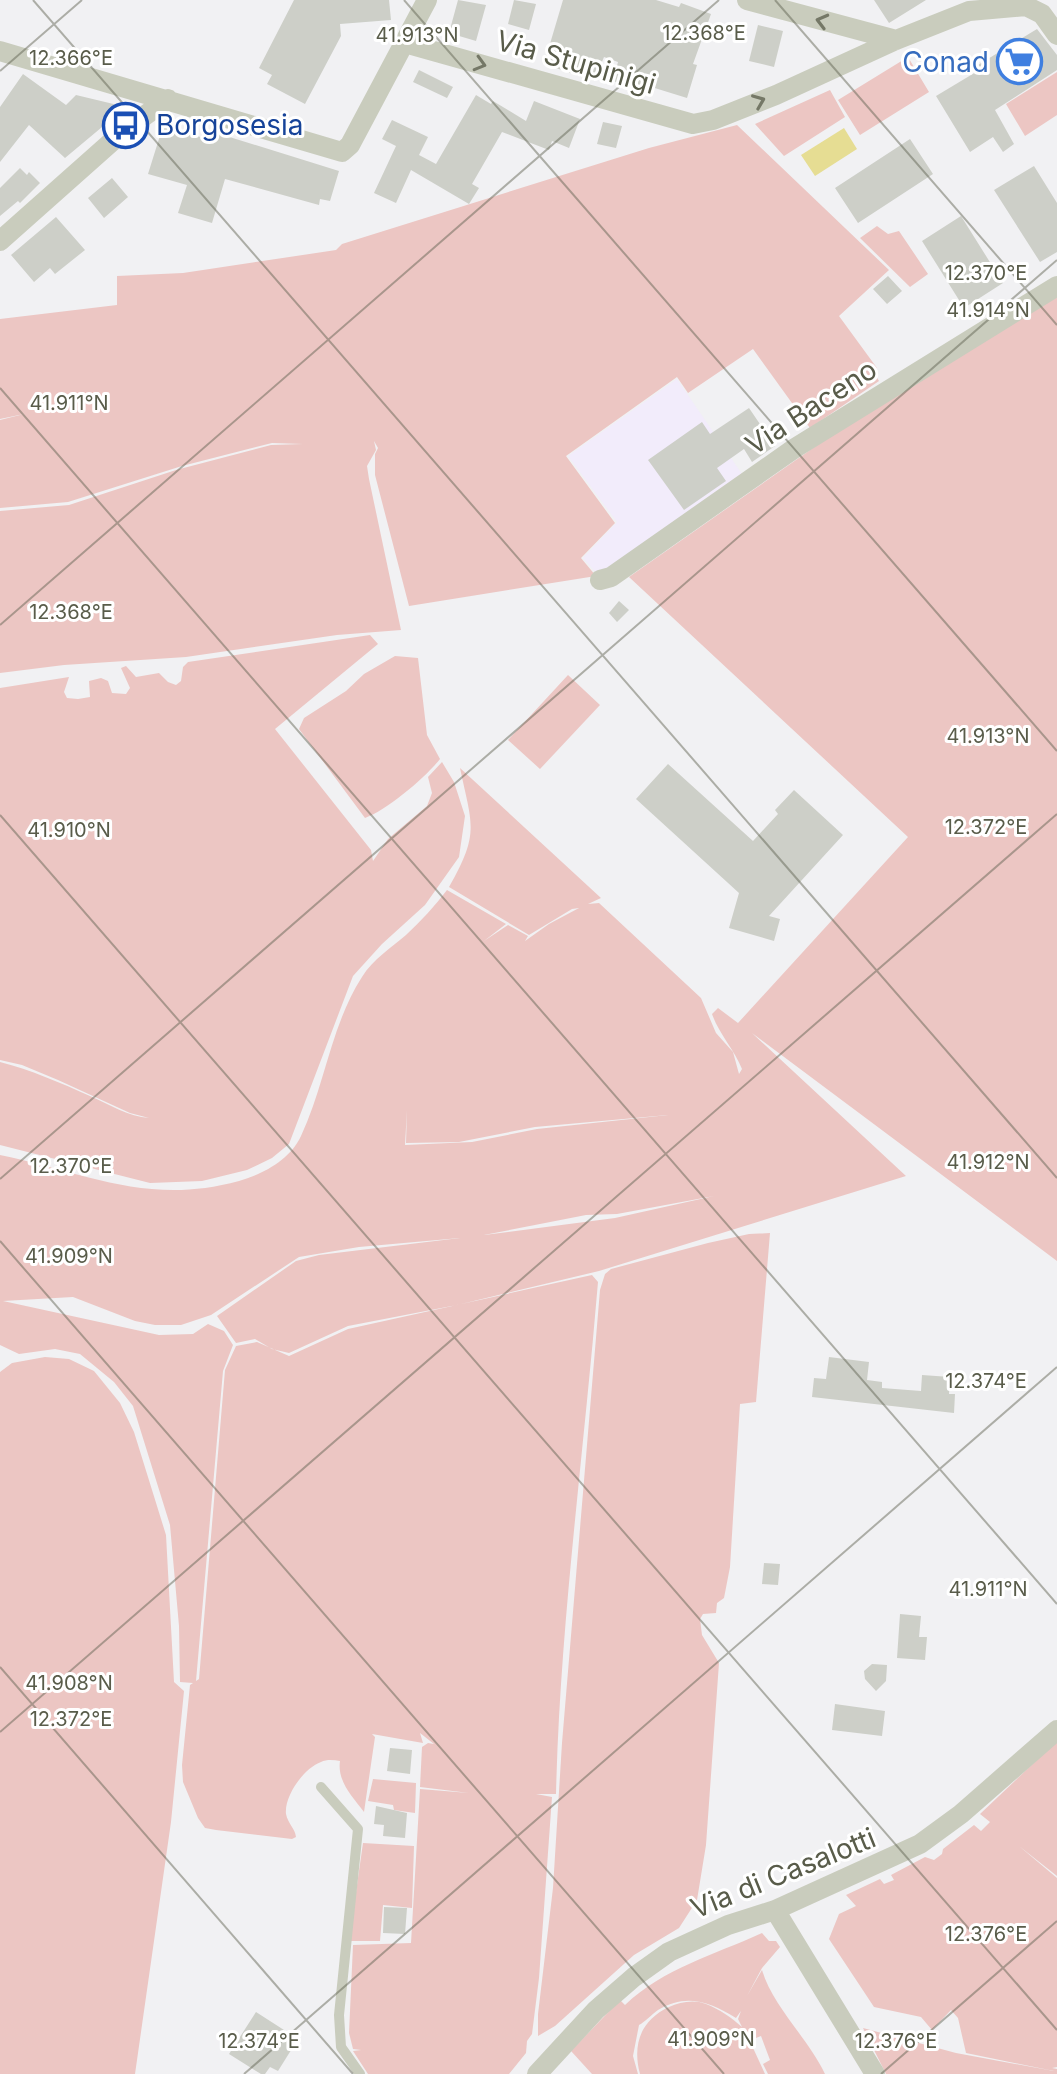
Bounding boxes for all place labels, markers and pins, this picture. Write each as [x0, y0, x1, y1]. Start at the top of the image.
supermarket icon: Conad [996, 38, 1044, 86]
place label: Conad [902, 45, 989, 79]
bus stop icon: Borgosesia [101, 101, 149, 149]
place label: Borgosesia [156, 108, 304, 142]

